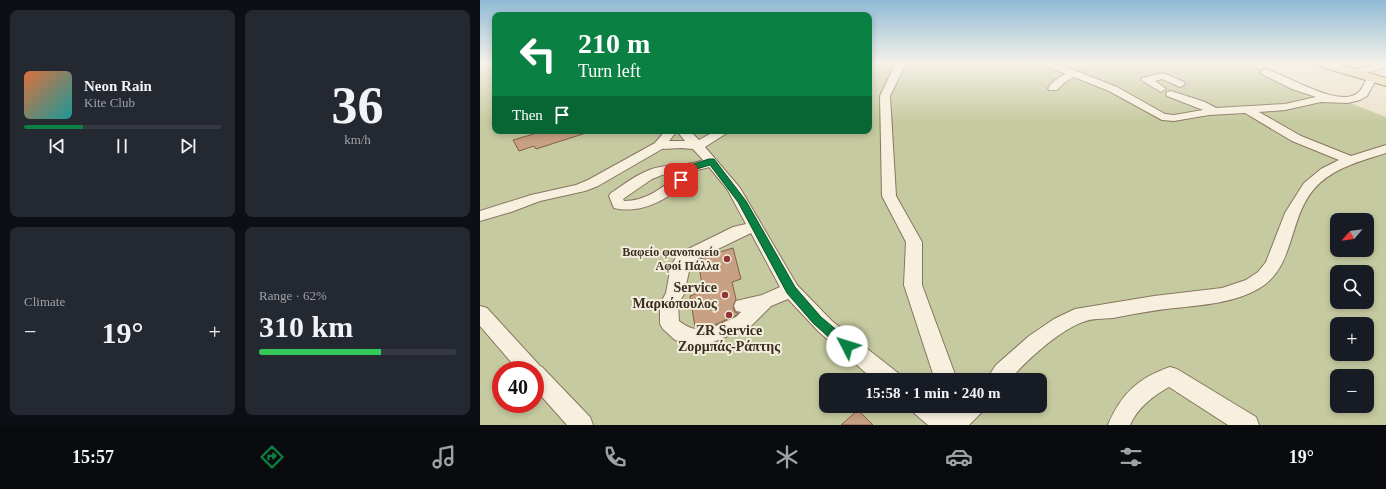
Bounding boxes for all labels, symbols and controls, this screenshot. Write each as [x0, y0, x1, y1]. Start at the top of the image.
icon: left [512, 28, 564, 80]
text: 210 m [578, 28, 650, 59]
text: Turn left [578, 61, 641, 81]
text: 36 [332, 77, 384, 134]
text: Neon Rain [84, 78, 152, 94]
text: Kite Club [84, 95, 135, 110]
icon: arrive [551, 104, 573, 126]
text: Then [512, 107, 543, 123]
text: km/h [344, 132, 371, 147]
icon: previous [46, 135, 68, 157]
icon: pause [111, 135, 133, 157]
icon: next [177, 135, 199, 157]
pin [664, 163, 698, 197]
icon: arrive [670, 169, 692, 191]
north arrow [1330, 213, 1374, 257]
map controls [1330, 213, 1374, 413]
place label: Βαφείο φανοποιείο Αφοί Πάλλα [622, 245, 719, 273]
marker: Βαφείο φανοποιείο Αφοί Πάλλα [722, 254, 732, 264]
button: search [1330, 265, 1374, 309]
place label: Service Μαρκόπουλος [632, 280, 718, 311]
text: Range · 62% [259, 288, 327, 303]
marker: Service Μαρκόπουλος [720, 290, 730, 300]
text: Climate [24, 294, 65, 309]
text: 310 km [259, 310, 353, 343]
marker: ZR Service Ζορμπάς-Ράπτης [724, 310, 734, 320]
text: 19° [102, 316, 144, 349]
button: + [1330, 317, 1374, 361]
text: − [24, 319, 36, 344]
text: + [209, 319, 221, 344]
place label: ZR Service Ζορμπάς-Ράπτης [678, 323, 781, 354]
position arrow [826, 325, 868, 367]
speed limit sign: 40 [492, 361, 544, 413]
button: − [1330, 369, 1374, 413]
text: 15:58 · 1 min · 240 m [866, 385, 1001, 401]
icon: directions [258, 443, 286, 471]
icon: music [430, 443, 458, 471]
icon: phone [601, 443, 629, 471]
icon: climate [773, 443, 801, 471]
icon: car [945, 443, 973, 471]
icon: filters [1117, 443, 1145, 471]
text: 15:57 [72, 447, 114, 467]
text: 19° [1289, 447, 1314, 467]

